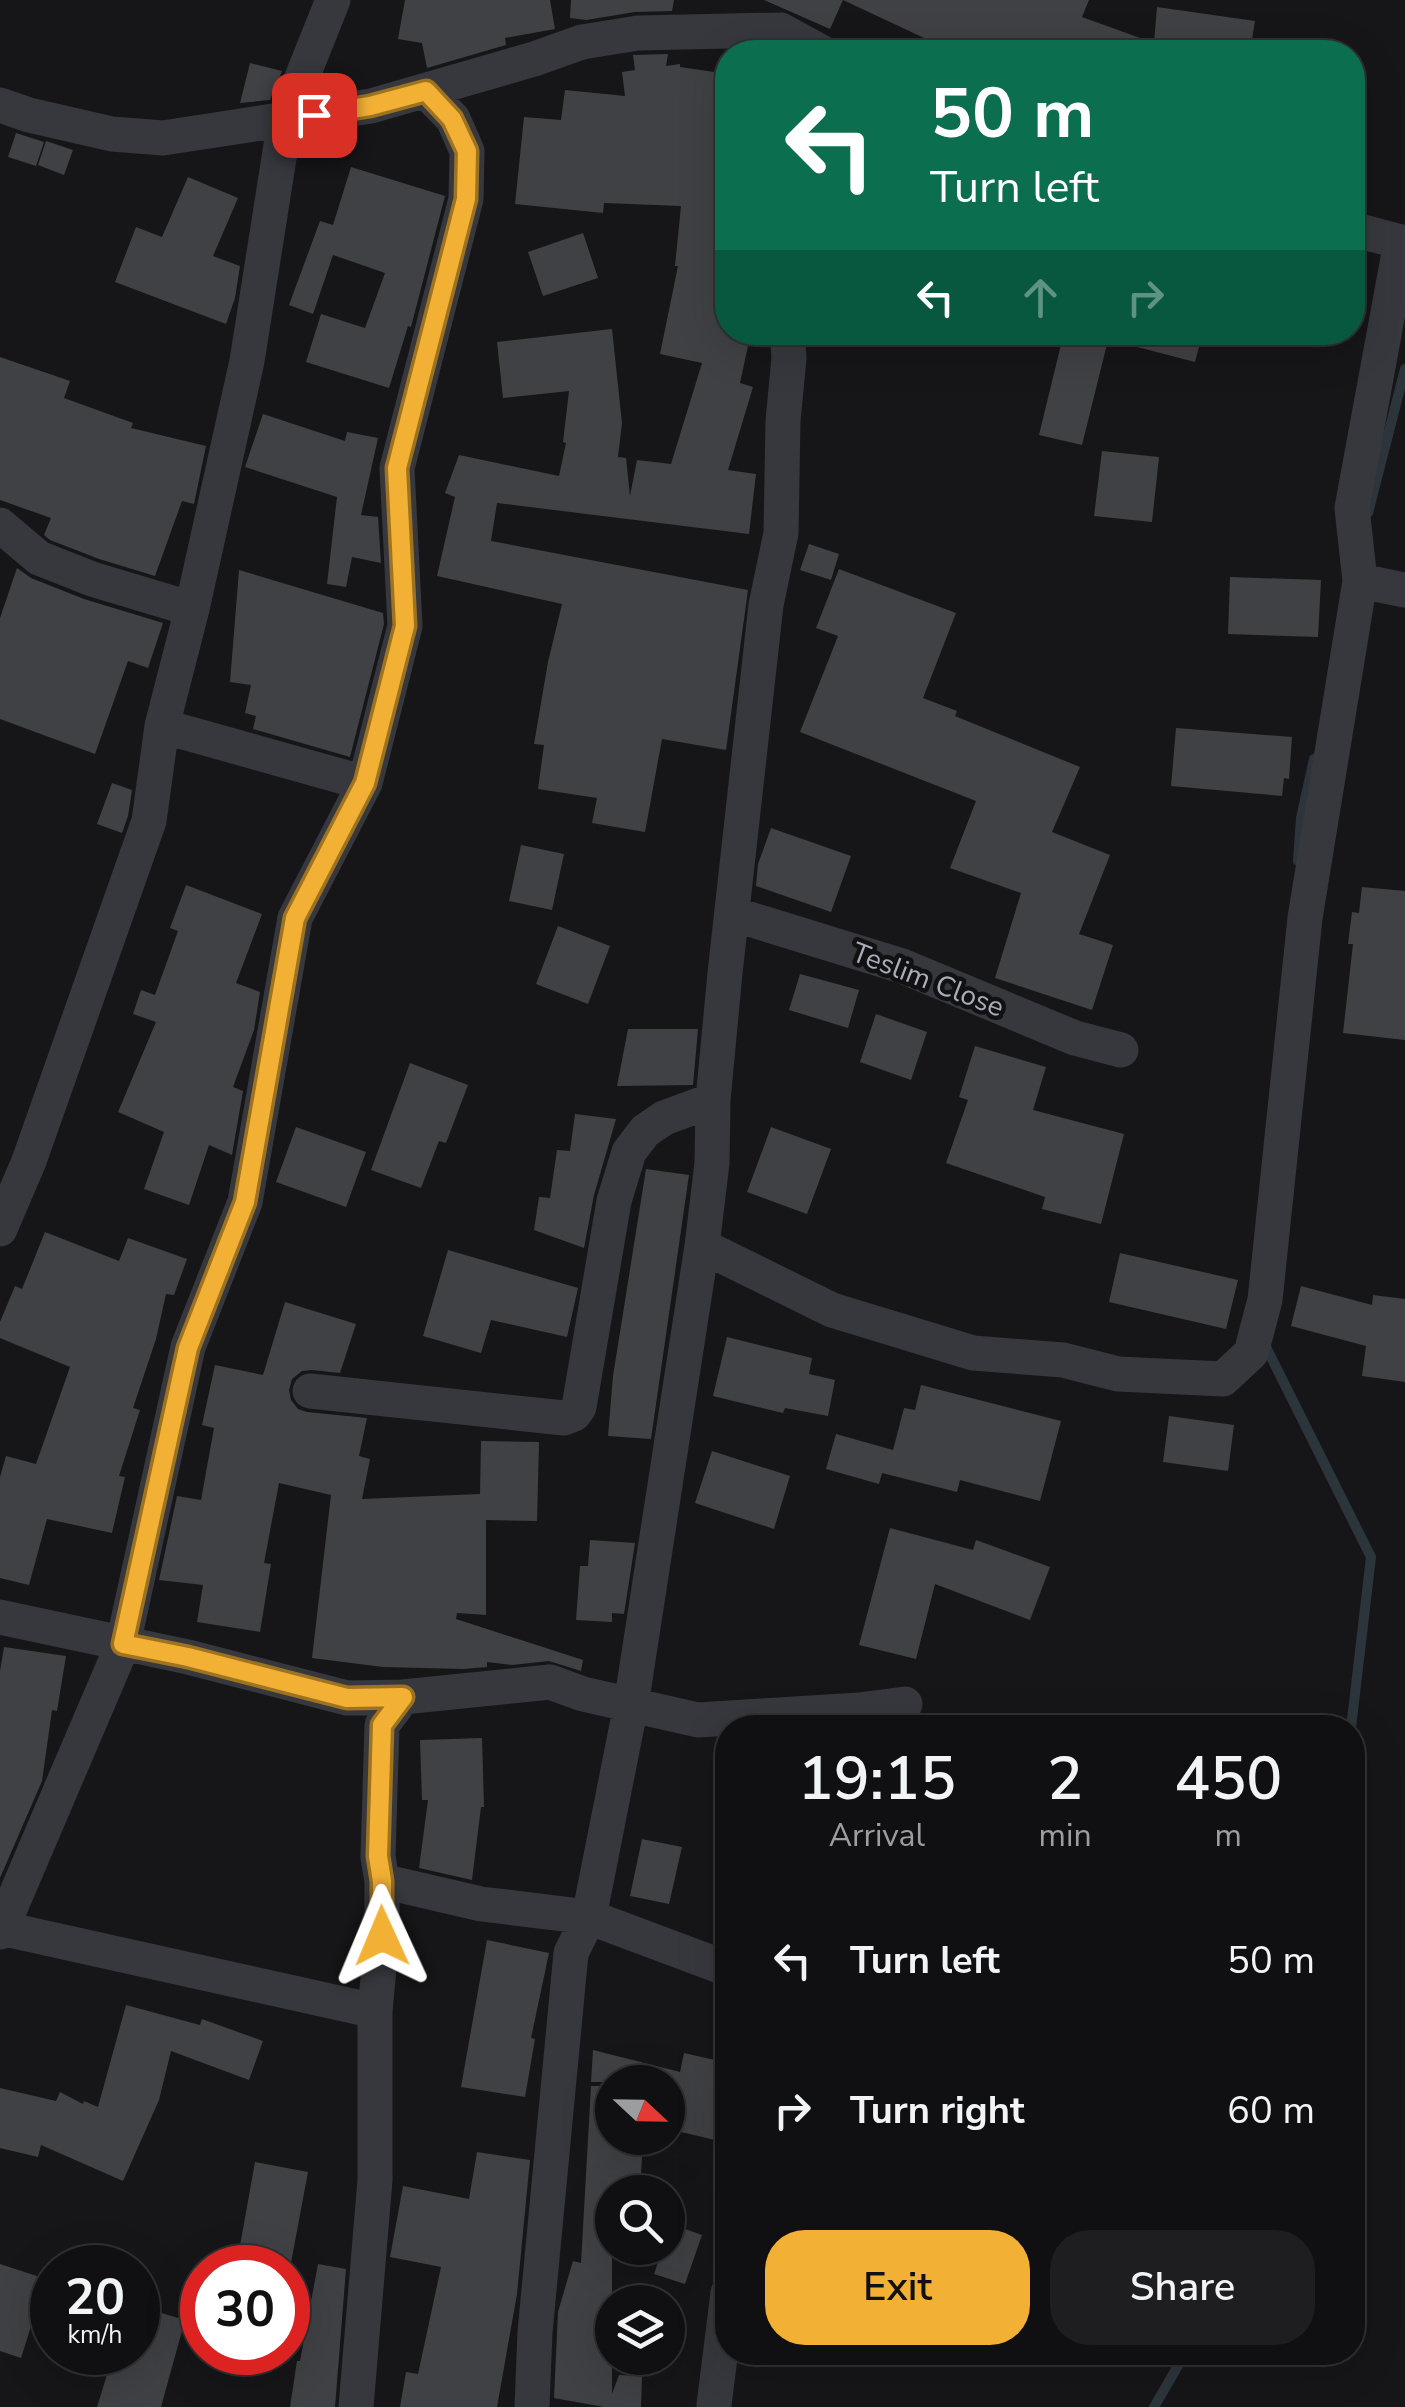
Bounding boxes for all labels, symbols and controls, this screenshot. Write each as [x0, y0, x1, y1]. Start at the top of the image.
text: 50 m [930, 66, 1094, 162]
pin [272, 73, 357, 158]
icon: left [765, 80, 895, 210]
icon: arrive [287, 88, 342, 143]
text: Turn left [930, 157, 1099, 218]
icon: left [908, 270, 963, 325]
icon: ahead [1013, 270, 1068, 325]
icon: right [1118, 270, 1173, 325]
street label: Teslim Close [847, 934, 1009, 1026]
text: 19:15 [798, 1738, 956, 1820]
text: 2 [1047, 1738, 1083, 1820]
text: 450 [1174, 1738, 1282, 1820]
text: Arrival [829, 1814, 925, 1857]
text: min [1039, 1814, 1092, 1857]
text: m [1215, 1814, 1242, 1857]
position arrow [330, 1884, 434, 1988]
icon: left [765, 1933, 820, 1988]
text: Turn left [850, 1935, 1000, 1986]
text: 50 m [1227, 1935, 1315, 1986]
north arrow [595, 2065, 685, 2155]
map controls [595, 2065, 685, 2375]
icon: right [765, 2083, 820, 2138]
text: Turn right [850, 2085, 1025, 2136]
text: 60 m [1227, 2085, 1315, 2136]
button: search [595, 2175, 685, 2265]
button: Exit [765, 2230, 1030, 2345]
button: Share [1050, 2230, 1315, 2345]
speed limit sign: 30 [180, 2245, 310, 2375]
text: 20 [65, 2263, 125, 2332]
button: layers [595, 2285, 685, 2375]
text: km/h [67, 2318, 123, 2352]

